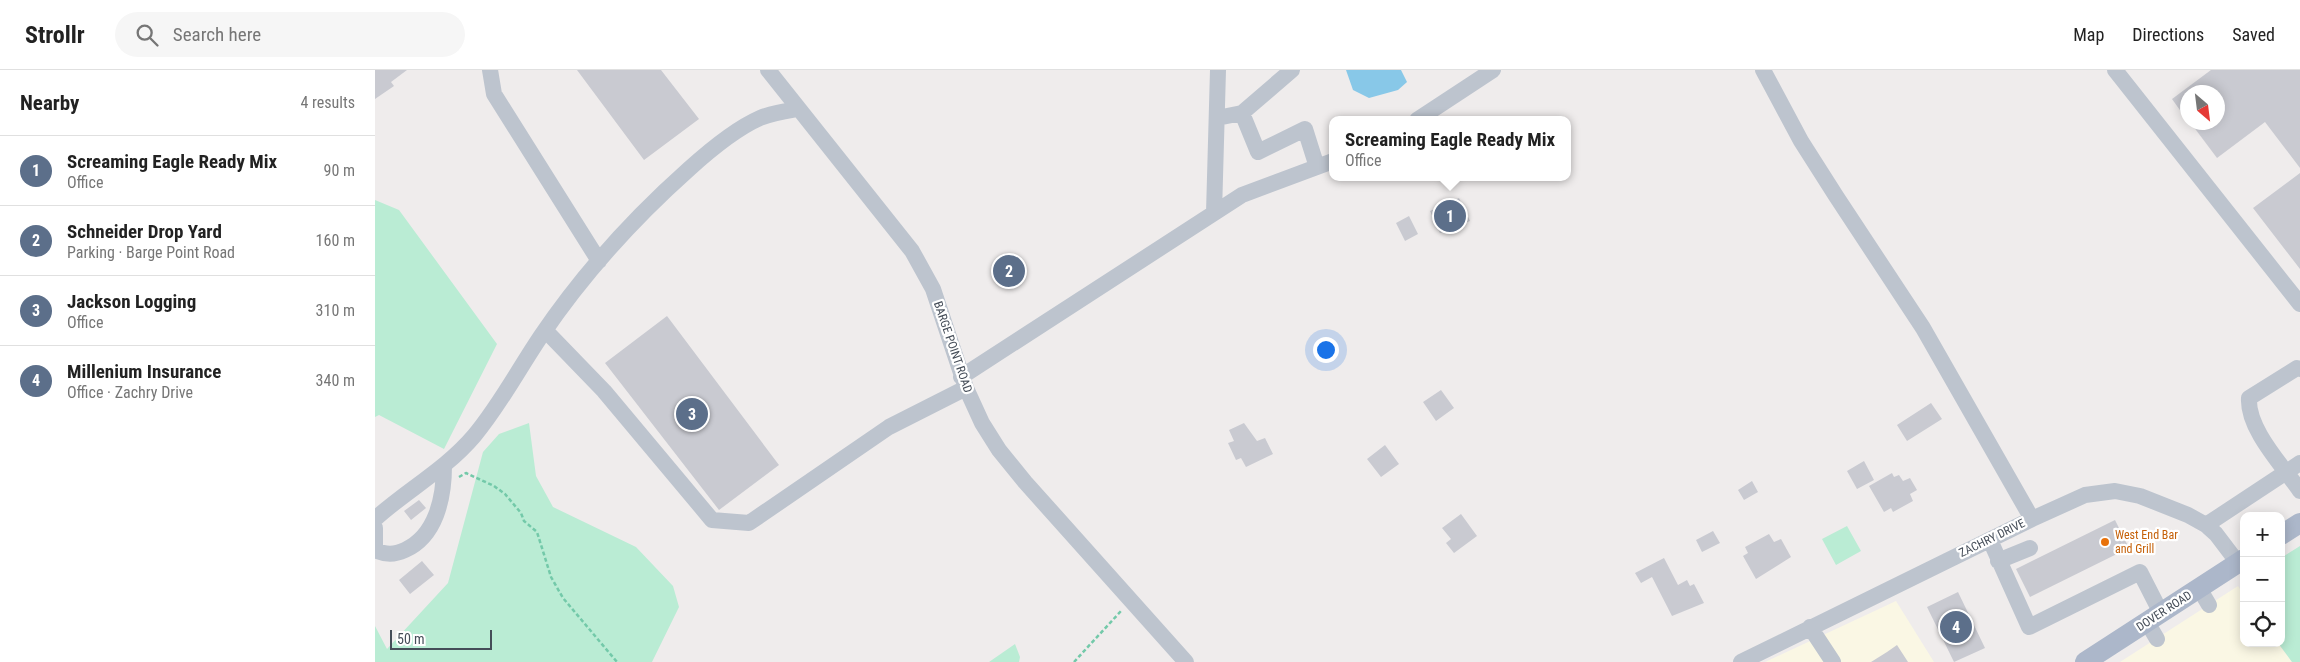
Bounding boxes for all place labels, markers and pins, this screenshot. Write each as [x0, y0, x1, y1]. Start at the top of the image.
pin: 1 [1434, 197, 1466, 235]
pin: 2 [993, 252, 1025, 290]
pin: 3 [676, 395, 708, 433]
place label: West End Bar and Grill [2115, 528, 2178, 556]
marker: West End Bar and Grill [2099, 536, 2111, 548]
pin: 4 [1940, 608, 1972, 646]

